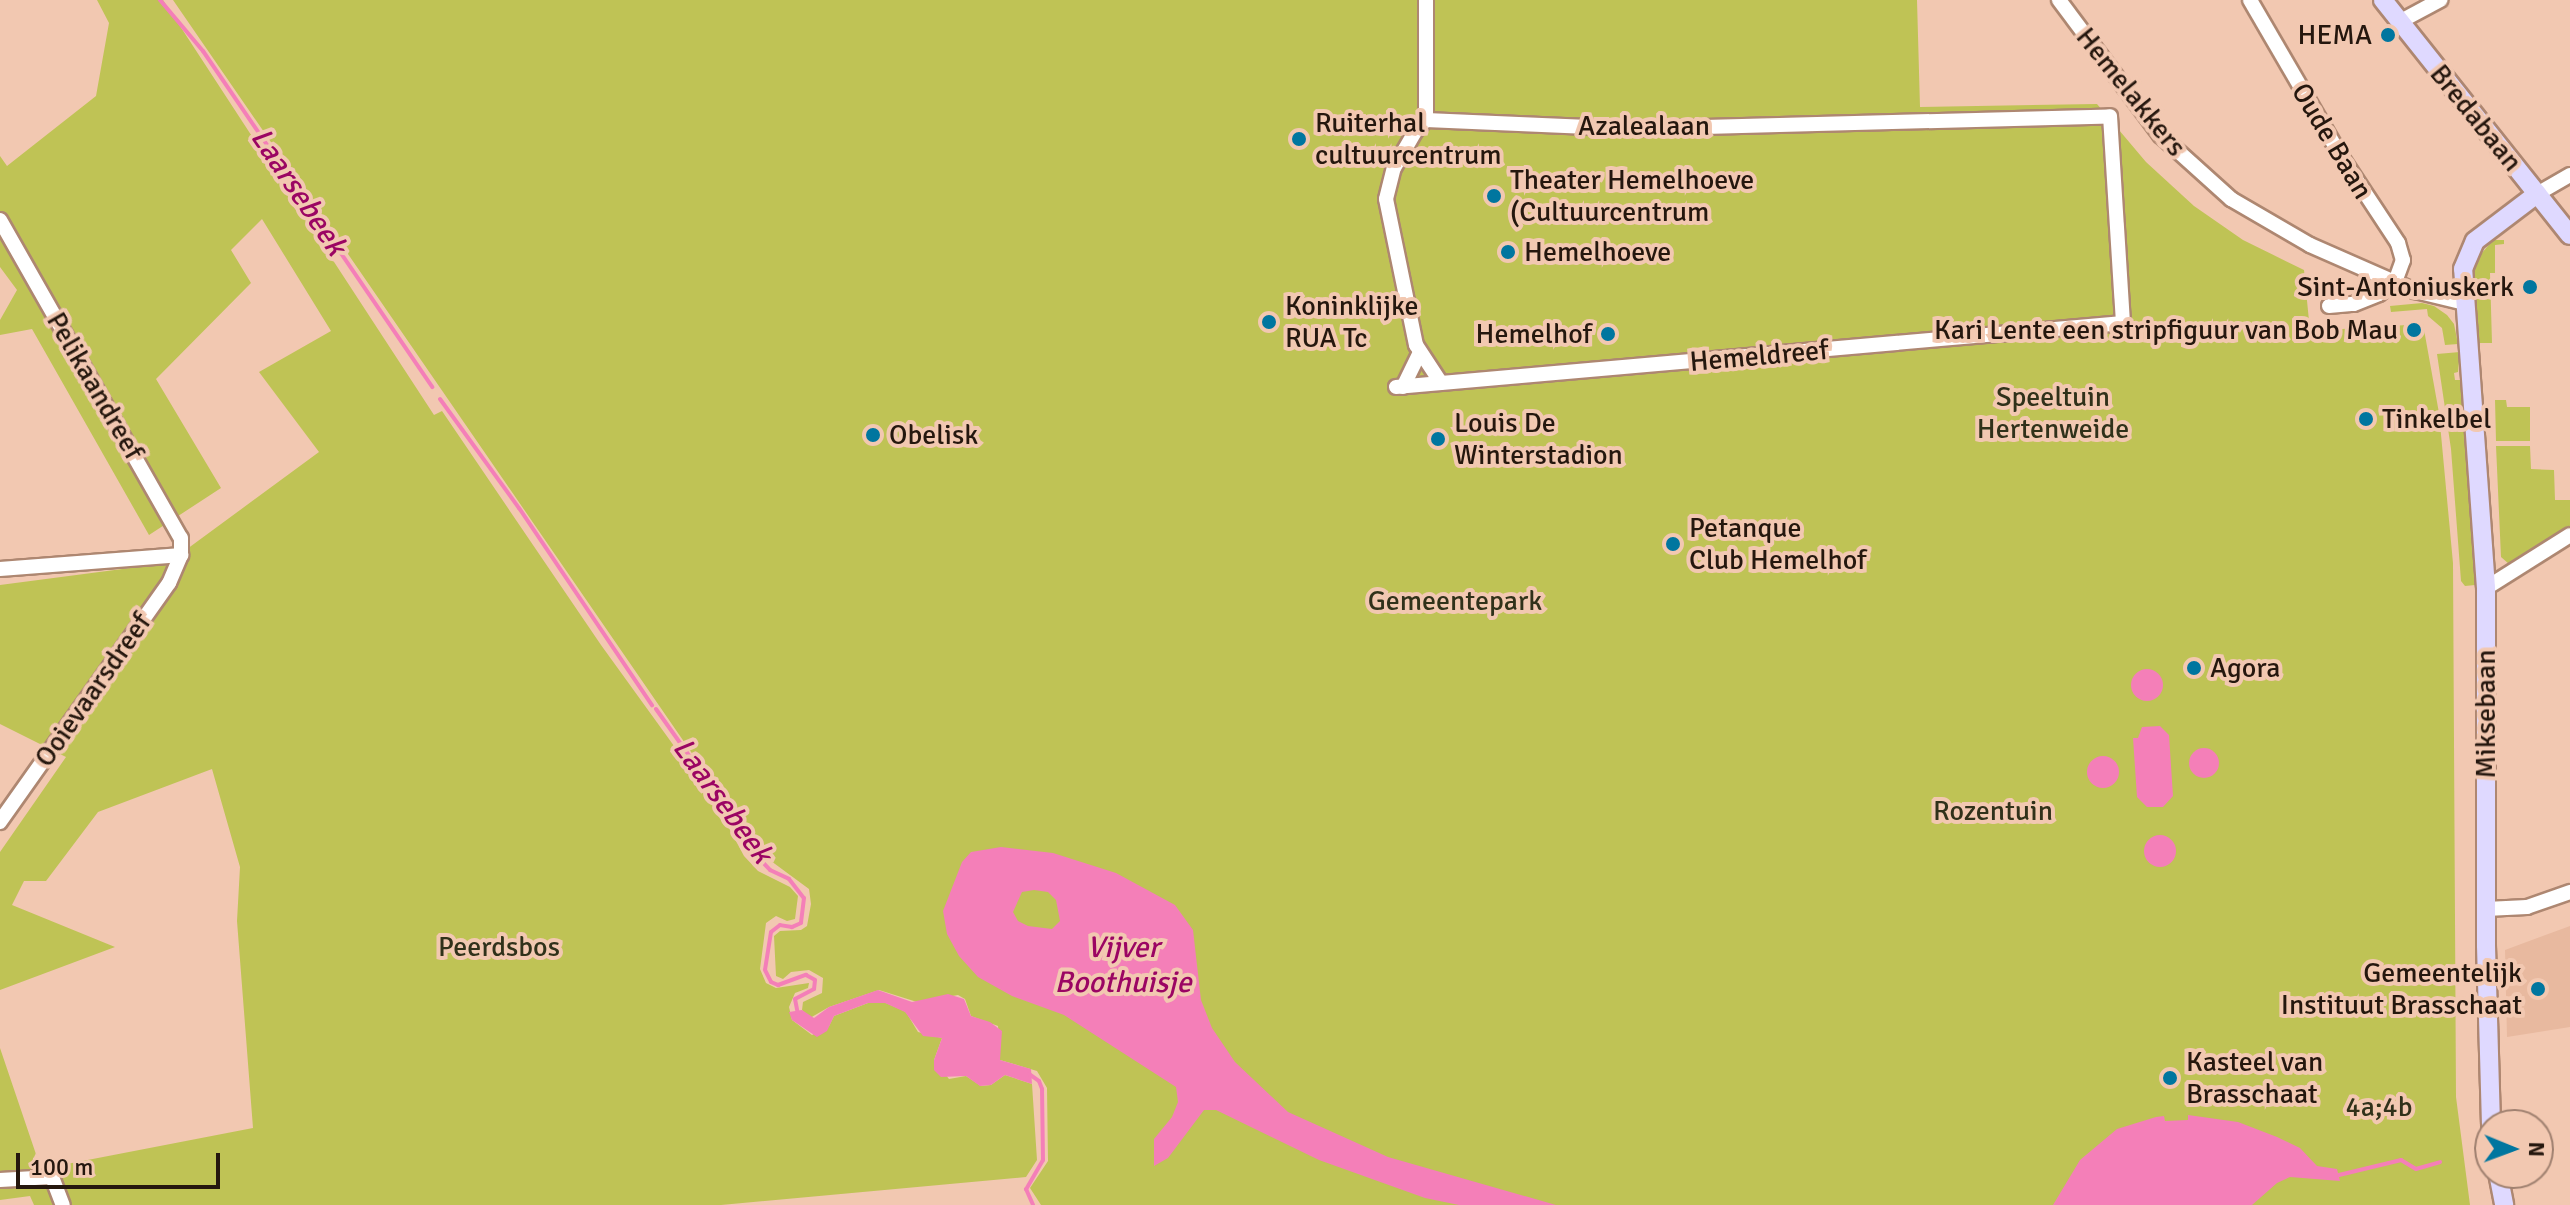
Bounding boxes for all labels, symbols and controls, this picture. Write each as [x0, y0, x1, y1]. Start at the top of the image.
place label: HEMA [2298, 18, 2372, 52]
street label: Hemelakkers [2069, 21, 2193, 163]
marker: HEMA [2379, 26, 2397, 44]
street label: Bredabaan [2423, 58, 2529, 178]
street label: Oude Baan [2284, 77, 2380, 205]
place label: Ruiterhal cultuurcentrum [1315, 106, 1502, 172]
street label: Azalealaan [1578, 109, 1710, 143]
water label: Laarsebeek [242, 121, 354, 263]
marker: Ruiterhal cultuurcentrum [1290, 130, 1308, 148]
place label: Theater Hemelhoeve (Cultuurcentrum [1510, 163, 1754, 229]
marker: Theater Hemelhoeve (Cultuurcentrum [1485, 187, 1503, 205]
place label: Hemelhoeve [1524, 235, 1671, 269]
marker: Hemelhoeve [1499, 243, 1517, 261]
place label: Sint-Antoniuskerk [2297, 270, 2514, 304]
marker: Sint-Antoniuskerk [2521, 278, 2539, 296]
place label: Koninklijke RUA Tc [1285, 289, 1418, 355]
street label: Pelikaandreef [39, 306, 151, 466]
marker: Koninklijke RUA Tc [1260, 313, 1278, 331]
place label: Kari Lente een stripfiguur van Bob Mau [1934, 313, 2398, 347]
place label: Hemelhof [1476, 317, 1592, 351]
marker: Kari Lente een stripfiguur van Bob Mau [2405, 321, 2423, 339]
marker: Hemelhof [1599, 325, 1617, 343]
street label: Hemeldreef [1688, 333, 1830, 379]
park label: Speeltuin Hertenweide [1977, 380, 2129, 446]
place label: Tinkelbel [2382, 402, 2491, 436]
place label: Louis De Winterstadion [1454, 406, 1623, 472]
marker: Tinkelbel [2357, 410, 2375, 428]
place label: Obelisk [889, 418, 978, 452]
marker: Obelisk [864, 426, 882, 444]
marker: Louis De Winterstadion [1429, 430, 1447, 448]
place label: Petanque Club Hemelhof [1689, 511, 1866, 577]
marker: Petanque Club Hemelhof [1664, 535, 1682, 553]
park label: Gemeentepark [1368, 584, 1542, 618]
street label: Ooievaarsdreef [28, 607, 158, 773]
street label: Miksebaan [2469, 650, 2503, 778]
place label: Agora [2210, 651, 2281, 685]
marker: Agora [2185, 659, 2203, 677]
water label: Laarsebeek [665, 731, 779, 871]
park label: Rozentuin [1933, 794, 2053, 828]
park label: Peerdsbos [438, 930, 560, 964]
water label: Vijver Boothuisje [1055, 930, 1191, 1000]
place label: Gemeentelijk Instituut Brasschaat [2281, 956, 2522, 1022]
marker: Gemeentelijk Instituut Brasschaat [2529, 980, 2547, 998]
place label: Kasteel van Brasschaat [2186, 1045, 2323, 1111]
marker: Kasteel van Brasschaat [2161, 1069, 2179, 1087]
park label: 4a;4b [2346, 1090, 2412, 1124]
north arrow [2474, 1109, 2554, 1189]
scale bar [20, 1137, 224, 1187]
text: N [2523, 1142, 2550, 1157]
text: 100 m [30, 1152, 93, 1182]

